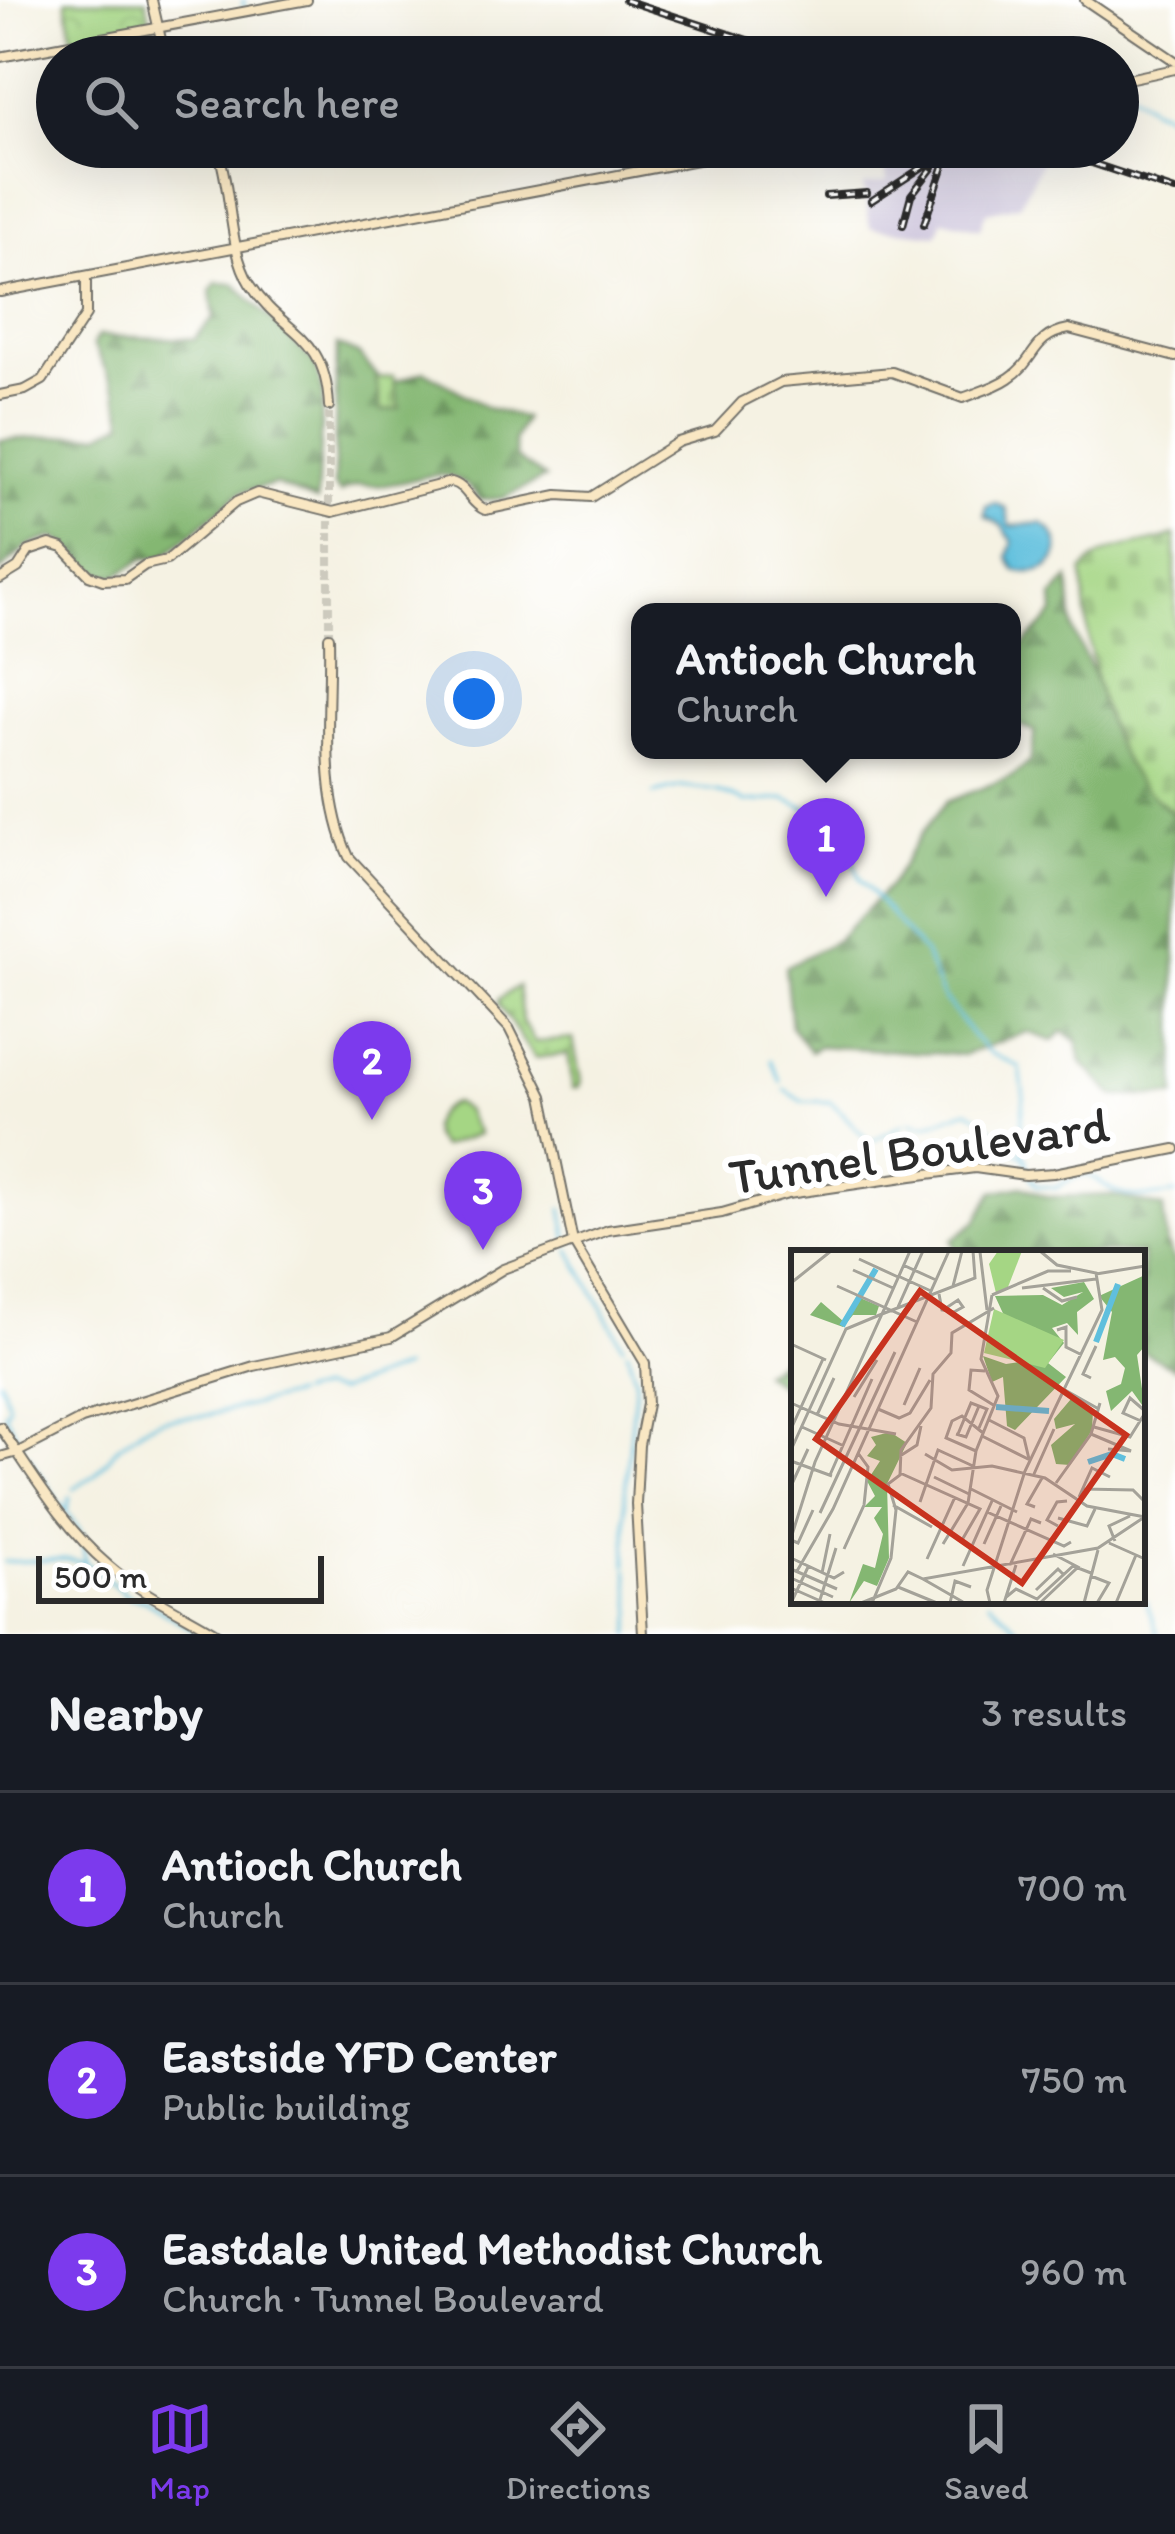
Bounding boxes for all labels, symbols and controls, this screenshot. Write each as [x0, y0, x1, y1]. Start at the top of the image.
search box [36, 36, 1139, 168]
icon: search [78, 69, 144, 135]
text: Search here [174, 75, 400, 129]
popup [631, 603, 1021, 759]
text: Antioch Church [676, 631, 976, 685]
your location [444, 669, 504, 729]
text: Church [676, 685, 798, 732]
pin: 1 [787, 798, 865, 897]
pin: 2 [333, 1021, 411, 1120]
street label: Tunnel Boulevard [725, 1094, 1113, 1207]
pin: 3 [444, 1151, 522, 1250]
inset map [791, 1250, 1145, 1604]
scale bar [36, 1550, 324, 1603]
text: 500 m [54, 1557, 147, 1596]
text: Nearby [48, 1682, 203, 1743]
text: 3 results [981, 1689, 1127, 1736]
text: Antioch Church [162, 1837, 462, 1891]
text: 1 [78, 1864, 96, 1911]
text: 700 m [1018, 1864, 1127, 1911]
text: Church [162, 1891, 284, 1938]
text: Eastside YFD Center [162, 2029, 556, 2083]
text: 2 [77, 2056, 97, 2103]
text: 750 m [1022, 2056, 1127, 2103]
text: Public building [162, 2083, 410, 2130]
text: Eastdale United Methodist Church [162, 2221, 822, 2275]
text: 3 [76, 2248, 98, 2295]
text: 960 m [1020, 2248, 1127, 2295]
text: Church · Tunnel Boulevard [162, 2275, 604, 2322]
tab: Map [147, 2396, 213, 2507]
tab: Directions [506, 2396, 651, 2507]
tab: Saved [944, 2396, 1028, 2507]

